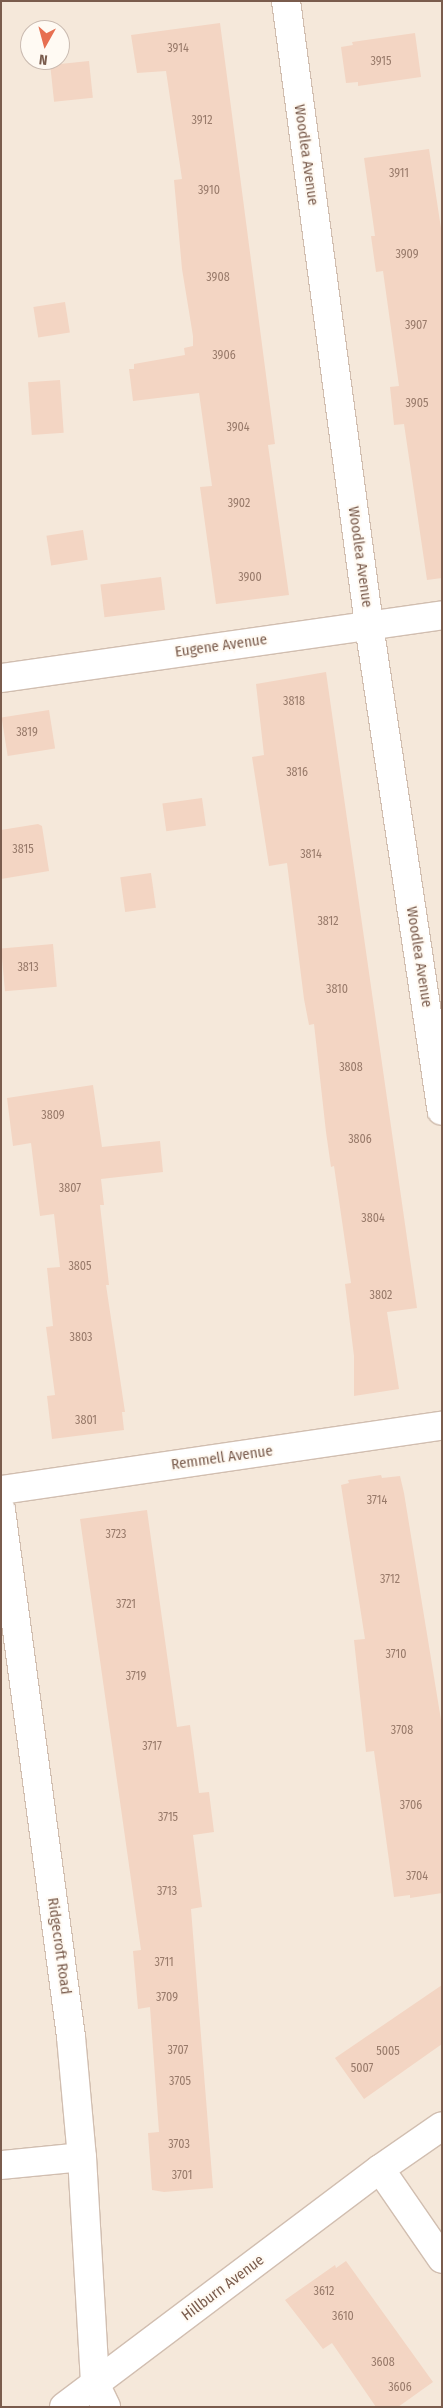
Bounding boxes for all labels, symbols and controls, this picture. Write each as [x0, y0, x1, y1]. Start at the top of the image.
north arrow [20, 20, 70, 70]
house number: 3914 [167, 42, 189, 56]
text: N [38, 50, 48, 68]
house number: 3915 [370, 55, 392, 69]
street label: Woodlea Avenue [290, 103, 322, 207]
house number: 3912 [192, 114, 212, 128]
house number: 3911 [389, 167, 409, 181]
house number: 3910 [198, 184, 220, 198]
house number: 3909 [395, 248, 419, 262]
house number: 3908 [206, 271, 230, 285]
house number: 3907 [405, 319, 427, 333]
house number: 3906 [212, 349, 236, 363]
house number: 3905 [406, 397, 428, 411]
house number: 3904 [226, 421, 250, 435]
house number: 3902 [228, 497, 250, 511]
street label: Woodlea Avenue [344, 505, 376, 609]
house number: 3900 [238, 571, 262, 585]
street label: Eugene Avenue [174, 631, 268, 661]
house number: 3818 [283, 695, 305, 709]
house number: 3819 [16, 726, 38, 740]
house number: 3816 [286, 766, 308, 780]
house number: 3815 [12, 843, 34, 857]
house number: 3814 [300, 848, 322, 862]
street label: Woodlea Avenue [402, 905, 436, 1009]
house number: 3812 [317, 915, 339, 929]
house number: 3813 [17, 961, 39, 975]
house number: 3810 [326, 983, 348, 997]
house number: 3808 [339, 1061, 363, 1075]
house number: 3809 [41, 1109, 65, 1123]
house number: 3806 [348, 1133, 372, 1147]
house number: 3807 [59, 1182, 81, 1196]
house number: 3804 [361, 1212, 385, 1226]
house number: 3805 [68, 1260, 92, 1274]
house number: 3802 [370, 1289, 392, 1303]
house number: 3803 [70, 1331, 92, 1345]
house number: 3801 [75, 1414, 97, 1428]
street label: Remmell Avenue [170, 1442, 274, 1474]
house number: 3714 [367, 1494, 387, 1508]
house number: 3723 [106, 1528, 126, 1542]
house number: 3712 [380, 1573, 400, 1587]
house number: 3721 [116, 1598, 136, 1612]
house number: 3710 [386, 1648, 406, 1662]
house number: 3719 [126, 1670, 146, 1684]
house number: 3708 [391, 1724, 413, 1738]
house number: 3717 [142, 1740, 162, 1754]
house number: 3706 [400, 1799, 422, 1813]
house number: 3715 [158, 1811, 178, 1825]
house number: 3704 [406, 1870, 428, 1884]
house number: 3713 [157, 1885, 177, 1899]
street label: Ridgecroft Road [43, 1896, 75, 1996]
house number: 3711 [154, 1956, 174, 1970]
house number: 3709 [156, 1991, 178, 2005]
house number: 3707 [168, 2044, 188, 2058]
house number: 5005 [376, 2045, 400, 2059]
house number: 5007 [351, 2062, 373, 2076]
house number: 3705 [169, 2075, 191, 2089]
house number: 3703 [168, 2138, 190, 2152]
house number: 3701 [172, 2169, 192, 2183]
street label: Hillburn Avenue [178, 2251, 268, 2325]
house number: 3612 [314, 2285, 334, 2299]
house number: 3610 [332, 2310, 354, 2324]
house number: 3608 [371, 2356, 395, 2370]
house number: 3606 [388, 2381, 412, 2395]

